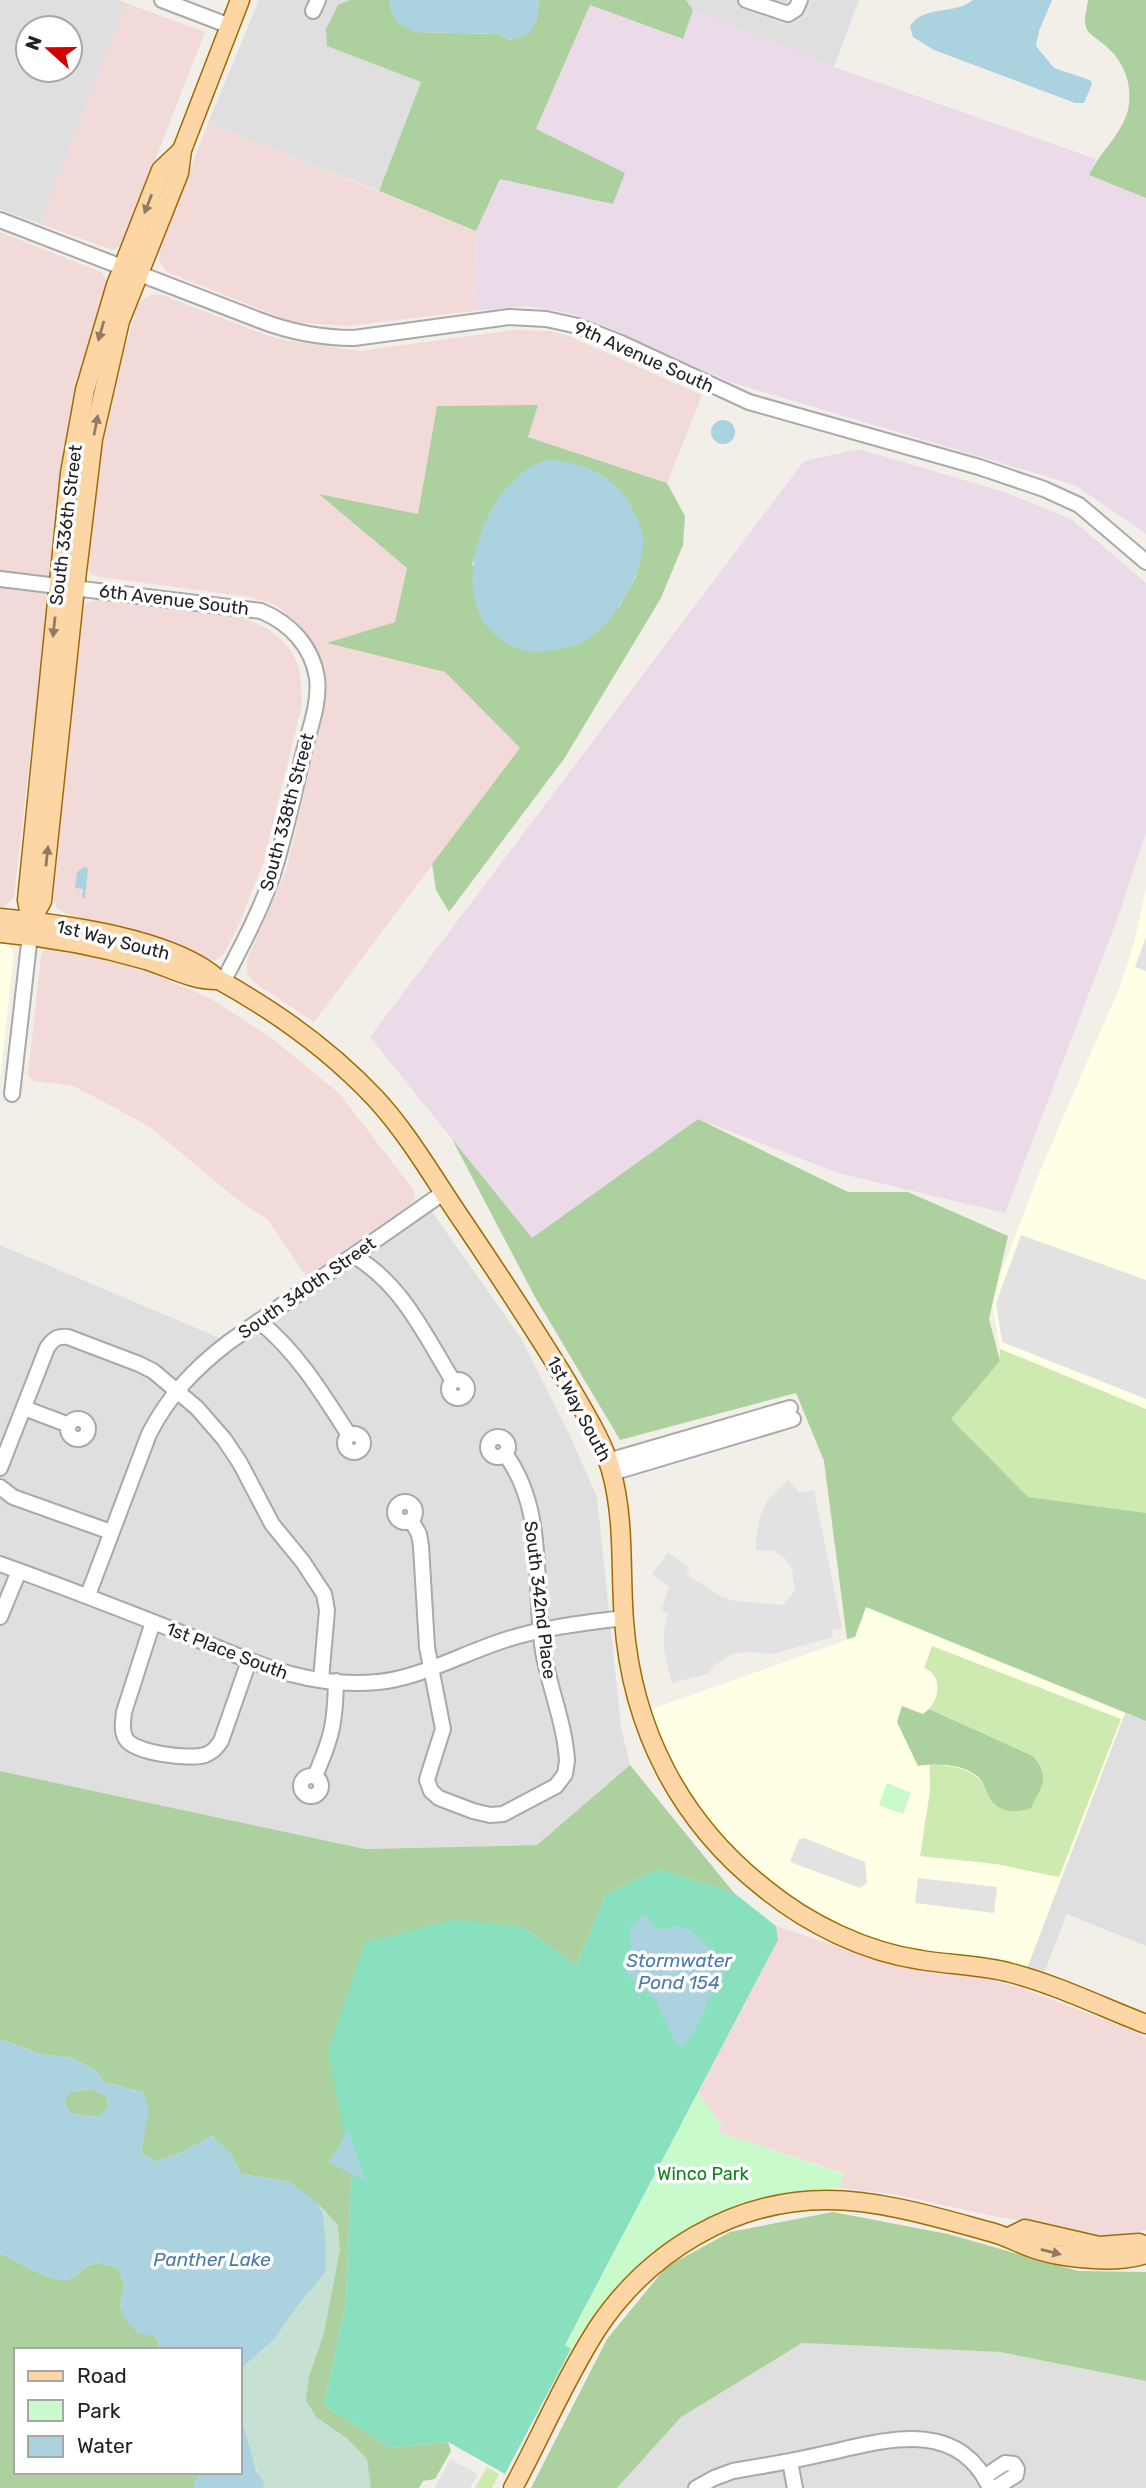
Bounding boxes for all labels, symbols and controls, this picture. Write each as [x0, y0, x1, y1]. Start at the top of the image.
north arrow [14, 14, 84, 84]
text: N [20, 33, 47, 54]
one-way arrow [142, 194, 153, 215]
street label: 9th Avenue South [571, 316, 717, 398]
one-way arrow [96, 320, 106, 341]
one-way arrow [91, 414, 102, 436]
street label: South 336th Street [45, 443, 87, 607]
street label: 6th Avenue South [98, 580, 250, 620]
one-way arrow [49, 616, 60, 638]
street label: South 338th Street [255, 731, 319, 893]
one-way arrow [41, 844, 52, 866]
street label: 1st Way South [54, 915, 172, 965]
street label: South 340th Street [234, 1232, 380, 1344]
street label: 1st Way South [542, 1353, 616, 1465]
street label: South 342nd Place [519, 1520, 561, 1680]
street label: 1st Place South [163, 1618, 291, 1684]
water label: Stormwater Pond 154 [626, 1949, 732, 1994]
park label: Winco Park [657, 2163, 750, 2185]
one-way arrow [1040, 2247, 1062, 2258]
water label: Panther Lake [153, 2248, 271, 2271]
legend [14, 2348, 242, 2474]
text: Road [77, 2363, 127, 2388]
text: Park [77, 2398, 121, 2423]
text: Water [77, 2433, 133, 2458]

